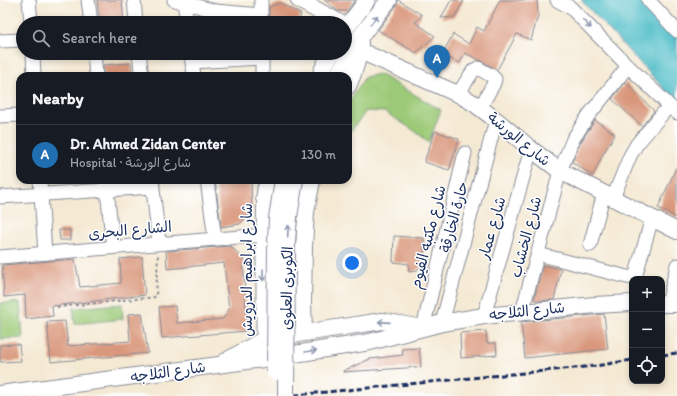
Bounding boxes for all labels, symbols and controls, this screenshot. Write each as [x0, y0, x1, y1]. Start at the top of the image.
one-way arrow [369, 15, 378, 26]
search box [16, 16, 352, 60]
one-way arrow [582, 19, 592, 29]
icon: search [30, 27, 52, 49]
text: Search here [62, 29, 137, 47]
pin: A [424, 45, 450, 78]
text: Nearby [32, 88, 84, 108]
street label: شارع الورشة [483, 108, 554, 171]
text: Dr. Ahmed Zidan Center [70, 135, 226, 153]
text: A [41, 147, 49, 162]
text: 130 m [301, 147, 336, 162]
text: Hospital · شارع الورشة [70, 155, 191, 170]
street label: حارة الخارقة [436, 180, 472, 254]
street label: شارع مكتبه الفيوم [406, 183, 452, 291]
street label: شارع عمار [474, 195, 510, 263]
street label: شارع الخشاب [507, 195, 546, 280]
street label: شارع ابراهيم الدرويش [238, 203, 259, 337]
street label: الشارع البحرى [87, 217, 173, 244]
one-way arrow [284, 225, 292, 238]
street label: الكوبرى العلوى [277, 246, 298, 330]
your location [342, 253, 362, 273]
one-way arrow [259, 268, 267, 281]
map controls [629, 276, 665, 384]
button: + [629, 276, 665, 312]
street label: شارع الثلاجه [488, 298, 566, 325]
button: − [629, 312, 665, 348]
one-way arrow [378, 319, 391, 326]
one-way arrow [304, 347, 317, 355]
button: locate [629, 348, 665, 384]
street label: شارع الثلاجه [129, 358, 207, 387]

